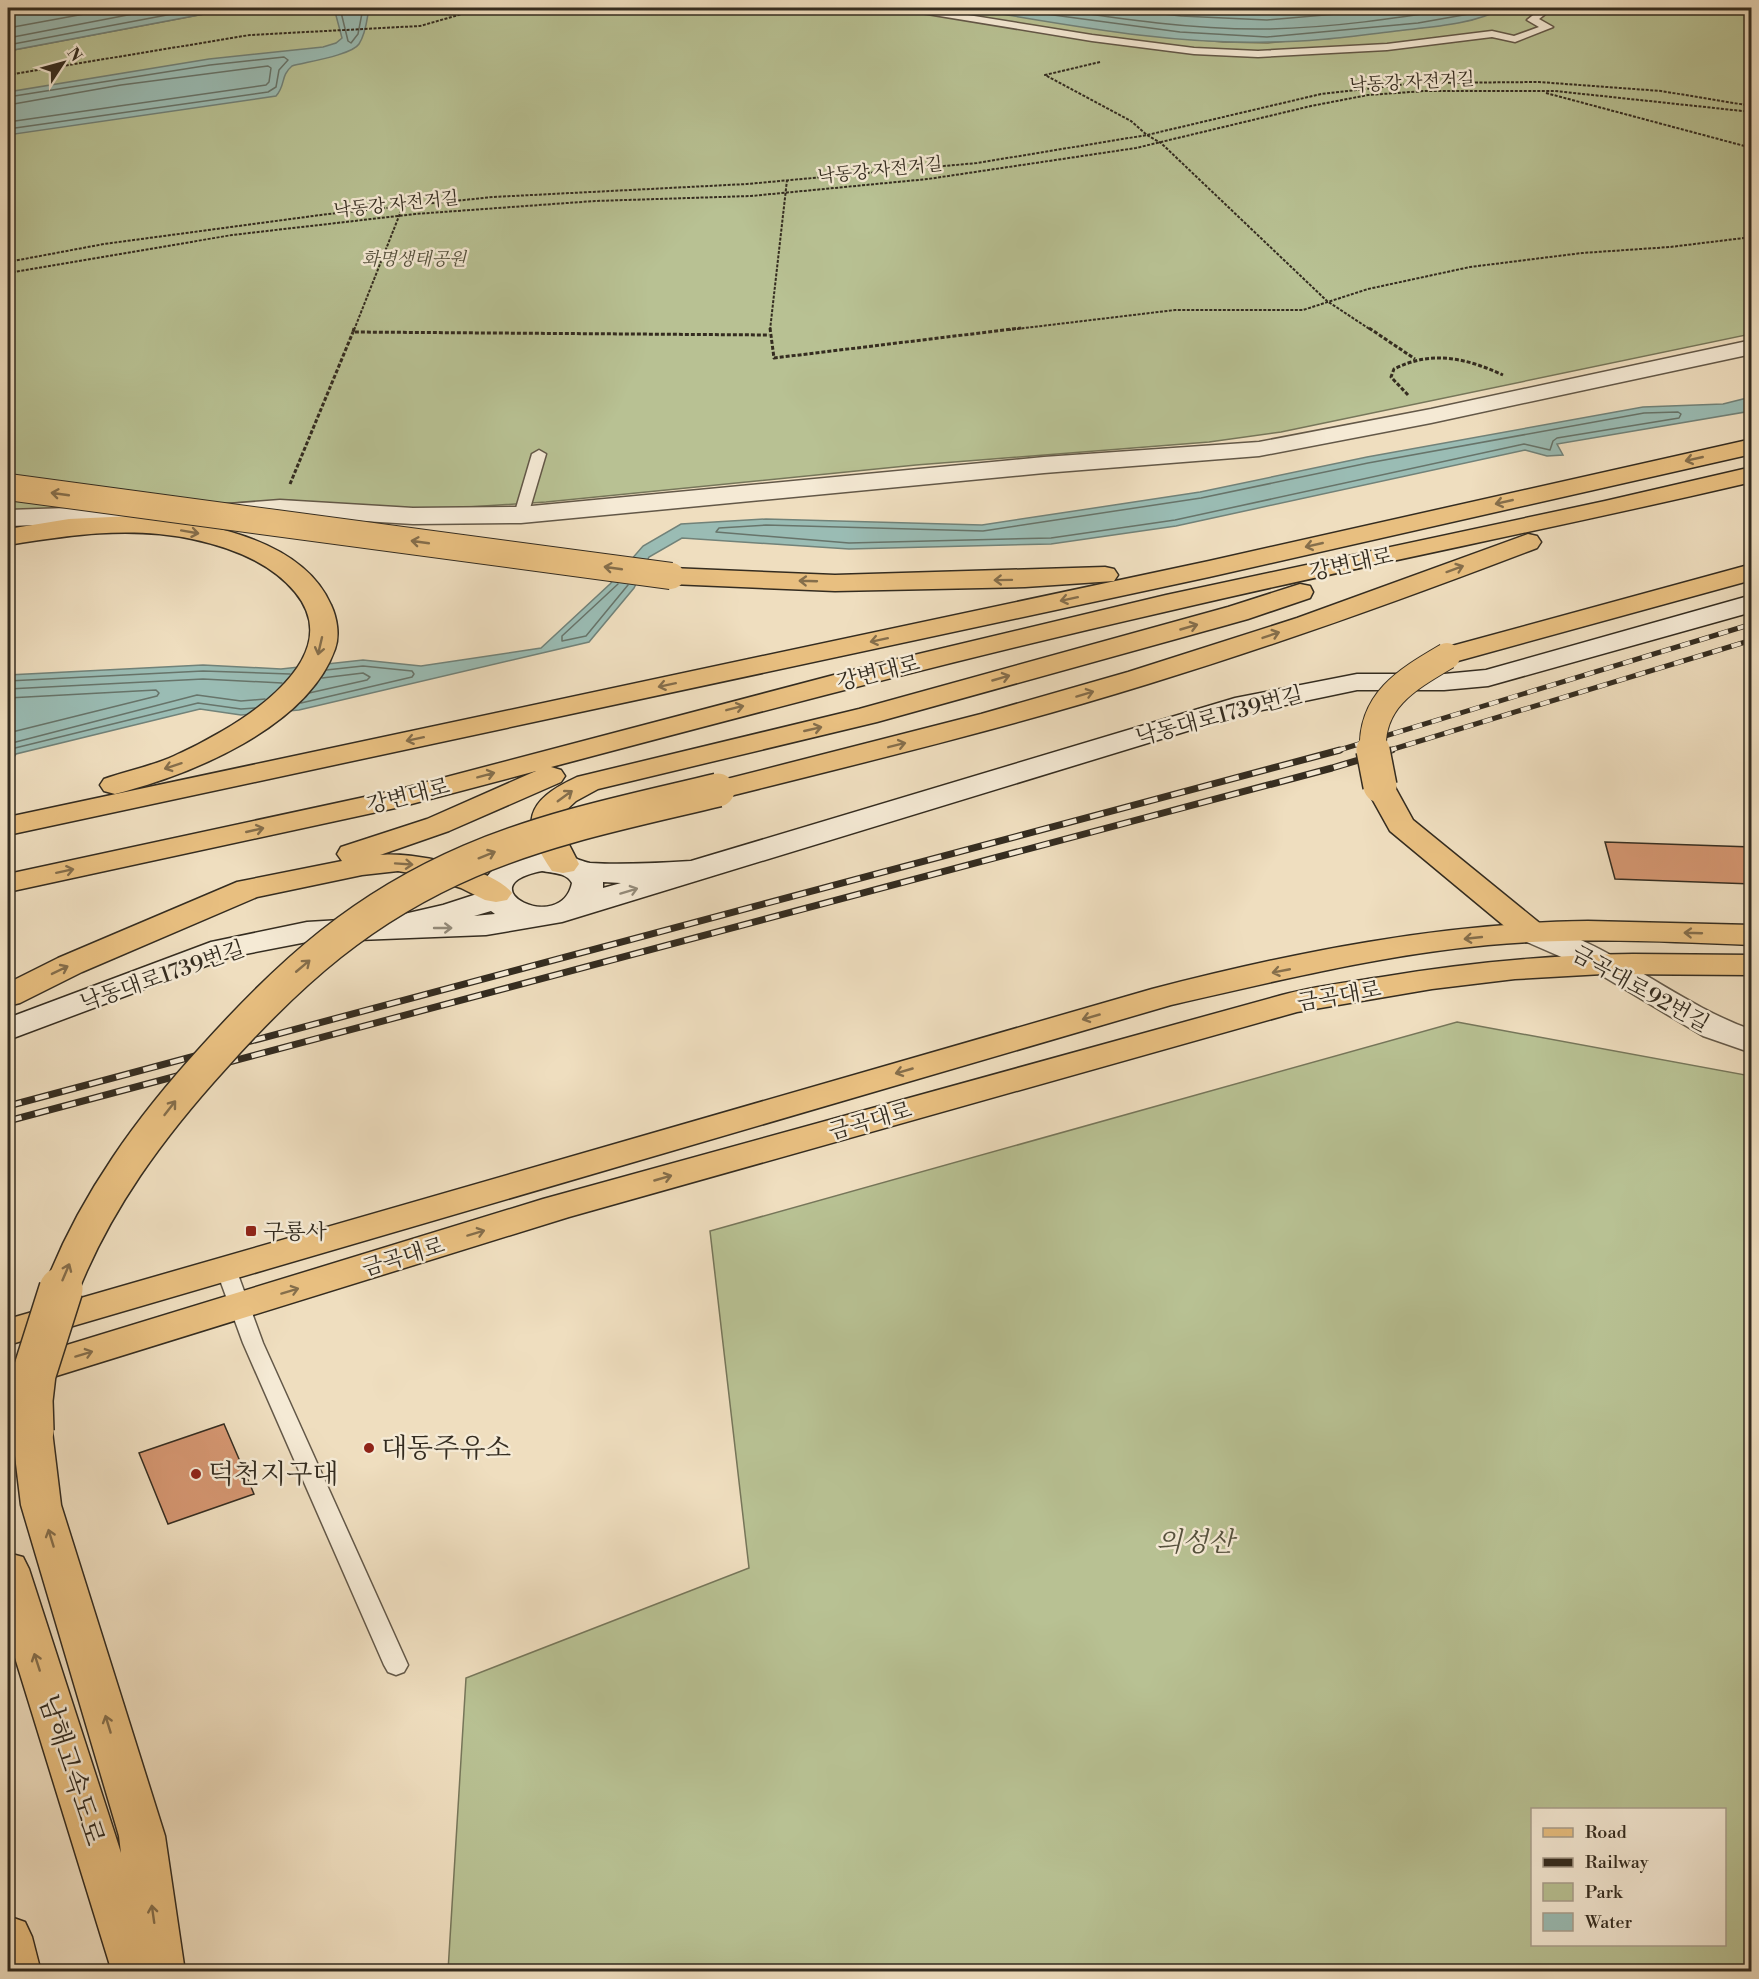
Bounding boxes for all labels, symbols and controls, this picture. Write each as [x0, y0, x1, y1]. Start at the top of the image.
north arrow [33, 33, 93, 93]
text: N [63, 44, 86, 66]
street label: 낙동강 자전거길 [1349, 68, 1475, 97]
street label: 낙동강 자전거길 [816, 153, 944, 188]
street label: 낙동강 자전거길 [332, 187, 460, 222]
park label: 화명생태공원 [362, 248, 468, 271]
one-way arrow [1685, 454, 1705, 465]
one-way arrow [50, 488, 70, 499]
one-way arrow [1495, 497, 1514, 508]
one-way arrow [180, 527, 200, 538]
one-way arrow [410, 536, 430, 547]
one-way arrow [1305, 540, 1324, 551]
street label: 강변대로 [1307, 542, 1396, 587]
one-way arrow [603, 562, 623, 573]
one-way arrow [1445, 563, 1463, 574]
one-way arrow [994, 574, 1014, 585]
one-way arrow [799, 576, 819, 587]
one-way arrow [1060, 594, 1080, 605]
one-way arrow [1179, 621, 1198, 632]
one-way arrow [1261, 629, 1280, 640]
one-way arrow [869, 635, 889, 646]
one-way arrow [314, 636, 326, 655]
street label: 강변대로 [834, 650, 923, 697]
one-way arrow [991, 671, 1010, 683]
one-way arrow [658, 680, 678, 691]
street label: 낙동대로1739번길 [1133, 681, 1306, 752]
one-way arrow [1075, 688, 1094, 699]
one-way arrow [725, 702, 744, 714]
one-way arrow [803, 722, 822, 734]
one-way arrow [406, 734, 426, 745]
one-way arrow [887, 738, 906, 750]
one-way arrow [164, 761, 183, 772]
one-way arrow [476, 769, 495, 780]
street label: 강변대로 [364, 773, 453, 820]
one-way arrow [556, 790, 572, 802]
one-way arrow [246, 824, 265, 836]
one-way arrow [477, 849, 496, 860]
one-way arrow [393, 858, 413, 869]
one-way arrow [55, 865, 74, 877]
one-way arrow [619, 885, 638, 896]
one-way arrow [433, 922, 453, 934]
one-way arrow [1684, 927, 1704, 938]
one-way arrow [1463, 933, 1483, 944]
street label: 낙동대로1739번길 [77, 936, 248, 1017]
street label: 금곡대로92번길 [1567, 940, 1714, 1038]
one-way arrow [295, 959, 310, 973]
one-way arrow [51, 964, 68, 976]
one-way arrow [1271, 965, 1291, 976]
street label: 금곡대로 [1295, 976, 1383, 1017]
one-way arrow [1082, 1012, 1101, 1023]
one-way arrow [895, 1066, 914, 1078]
street label: 금곡대로 [826, 1097, 915, 1146]
one-way arrow [163, 1100, 176, 1116]
one-way arrow [653, 1172, 672, 1183]
place label: 구룡사 [263, 1219, 328, 1246]
marker: 구룡사 [244, 1224, 258, 1238]
one-way arrow [466, 1227, 485, 1238]
street label: 금곡대로 [359, 1232, 448, 1283]
one-way arrow [61, 1264, 72, 1282]
one-way arrow [280, 1285, 299, 1296]
one-way arrow [74, 1348, 93, 1359]
place label: 대동주유소 [381, 1432, 511, 1466]
marker: 대동주유소 [362, 1441, 376, 1455]
place label: 덕천지구대 [208, 1458, 338, 1492]
marker: 덕천지구대 [189, 1467, 203, 1481]
park label: 의성산 [1156, 1526, 1238, 1560]
one-way arrow [45, 1529, 56, 1548]
one-way arrow [31, 1653, 42, 1672]
street label: 남해고속도로 [31, 1691, 111, 1850]
one-way arrow [102, 1715, 113, 1734]
legend [1531, 1808, 1726, 1946]
text: Road [1585, 1821, 1628, 1844]
text: Railway [1585, 1851, 1649, 1874]
text: Park [1585, 1881, 1624, 1904]
one-way arrow [147, 1904, 158, 1924]
text: Water [1584, 1911, 1633, 1934]

